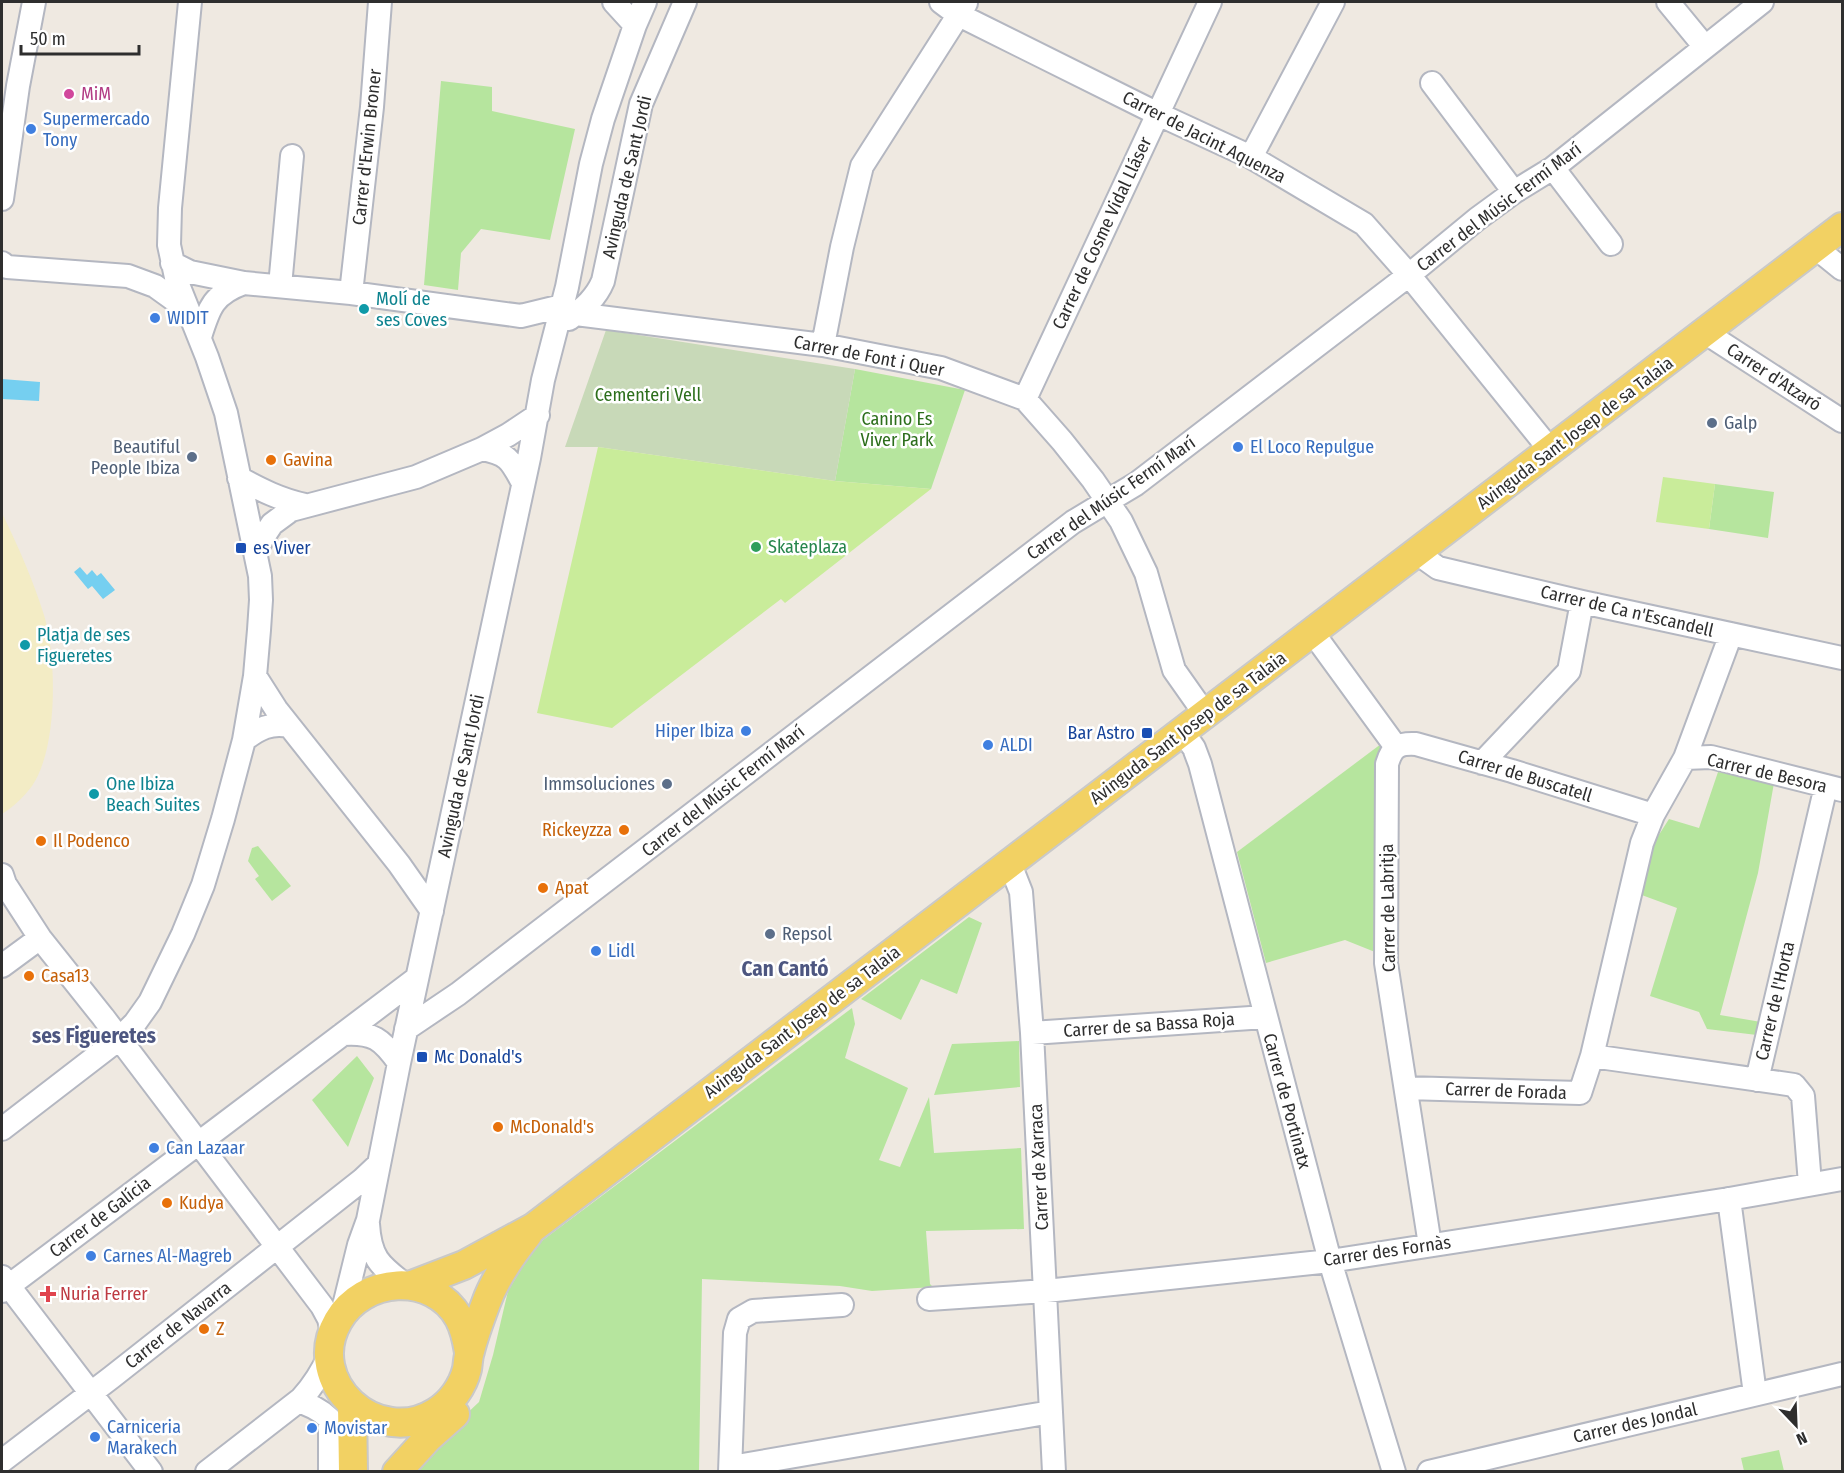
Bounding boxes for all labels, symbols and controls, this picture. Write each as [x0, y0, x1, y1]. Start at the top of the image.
scale bar [21, 18, 140, 56]
text: 50 m [30, 28, 66, 50]
street label: Carrer d'Erwin Broner [348, 67, 386, 226]
place label: MiM [81, 83, 111, 105]
street label: Carrer de Jacint Aquenza [1119, 86, 1289, 188]
marker: MiM [62, 87, 76, 101]
street label: Avinguda de Sant Jordi [598, 93, 656, 261]
place label: Supermercado Tony [43, 108, 150, 151]
marker: Supermercado Tony [24, 122, 38, 136]
street label: Carrer de Cosme Vidal Lláser [1048, 133, 1157, 333]
street label: Carrer del Músic Fermí Marí [1412, 138, 1586, 276]
place label: Molí de ses Coves [376, 288, 448, 331]
marker: Molí de ses Coves [357, 302, 371, 316]
place label: WIDIT [167, 307, 209, 329]
marker: WIDIT [148, 311, 162, 325]
street label: Carrer de Font i Quer [792, 331, 947, 382]
street label: Carrer d'Atzaró [1723, 338, 1825, 416]
street label: Avinguda Sant Josep de sa Talaia [1472, 352, 1678, 514]
park label: Cementeri Vell [595, 384, 702, 406]
park label: Canino Es Viver Park [860, 408, 934, 451]
place label: Galp [1724, 412, 1757, 434]
marker: Galp [1705, 416, 1719, 430]
street label: Carrer del Músic Fermí Marí [1023, 431, 1200, 565]
place label: Beautiful People Ibiza [91, 436, 180, 479]
place label: El Loco Repulgue [1250, 436, 1374, 458]
marker: El Loco Repulgue [1231, 440, 1245, 454]
place label: Gavina [283, 449, 333, 471]
marker: Beautiful People Ibiza [185, 450, 199, 464]
marker: Gavina [264, 453, 278, 467]
place label: Skateplaza [768, 536, 847, 558]
place label: es Viver [253, 537, 311, 559]
marker: Skateplaza [749, 540, 763, 554]
marker: es Viver [234, 541, 248, 555]
street label: Carrer de Ca n'Escandell [1538, 580, 1716, 642]
place label: Platja de ses Figueretes [37, 624, 131, 667]
marker: Platja de ses Figueretes [18, 638, 32, 652]
street label: Avinguda Sant Josep de sa Talaia [1085, 647, 1291, 809]
street label: Avinguda de Sant Jordi [433, 692, 489, 860]
street label: Carrer del Músic Fermí Marí [637, 720, 809, 861]
place label: Hiper Ibiza [655, 720, 734, 742]
place label: Bar Astro [1068, 722, 1135, 744]
marker: Hiper Ibiza [739, 724, 753, 738]
marker: Bar Astro [1140, 726, 1154, 740]
place label: ALDI [1000, 734, 1033, 756]
marker: ALDI [981, 738, 995, 752]
street label: Carrer de Buscatell [1455, 745, 1595, 807]
street label: Carrer de Besora [1705, 749, 1829, 798]
place label: One Ibiza Beach Suites [106, 773, 200, 816]
place label: Immsoluciones [544, 773, 655, 795]
marker: Immsoluciones [660, 777, 674, 791]
marker: One Ibiza Beach Suites [87, 787, 101, 801]
place label: Rickeyzza [542, 819, 612, 841]
marker: Rickeyzza [617, 823, 631, 837]
place label: Il Podenco [53, 830, 130, 852]
marker: Il Podenco [34, 834, 48, 848]
street label: Carrer de Labritja [1376, 843, 1400, 972]
place label: Apat [555, 877, 589, 899]
marker: Apat [536, 881, 550, 895]
place label: Repsol [782, 923, 832, 945]
marker: Repsol [763, 927, 777, 941]
street label: Carrer de l'Horta [1751, 939, 1799, 1063]
place label: Lidl [608, 940, 635, 962]
street label: Avinguda Sant Josep de sa Talaia [699, 941, 905, 1103]
marker: Lidl [589, 944, 603, 958]
district label: Can Cantó [741, 956, 829, 982]
place label: Casa13 [41, 965, 89, 987]
marker: Casa13 [22, 969, 36, 983]
street label: Carrer de sa Bassa Roja [1063, 1008, 1236, 1042]
district label: ses Figueretes [32, 1023, 156, 1049]
street label: Carrer de Portinatx [1258, 1031, 1316, 1171]
place label: Mc Donald's [434, 1046, 523, 1068]
marker: Mc Donald's [415, 1050, 429, 1064]
street label: Carrer de Forada [1445, 1078, 1567, 1104]
street label: Carrer de Xarraca [1025, 1103, 1053, 1231]
place label: McDonald's [510, 1116, 594, 1138]
marker: McDonald's [491, 1120, 505, 1134]
place label: Can Lazaar [166, 1137, 246, 1159]
marker: Can Lazaar [147, 1141, 161, 1155]
street label: Carrer de Galícia [45, 1172, 155, 1262]
place label: Kudya [179, 1192, 224, 1214]
marker: Kudya [160, 1196, 174, 1210]
street label: Carrer des Fornàs [1322, 1231, 1453, 1271]
place label: Carnes Al-Magreb [103, 1245, 232, 1267]
marker: Carnes Al-Magreb [84, 1249, 98, 1263]
street label: Carrer de Navarra [120, 1277, 236, 1373]
place label: Nuria Ferrer [60, 1283, 148, 1305]
marker: Nuria Ferrer [41, 1287, 55, 1301]
place label: Z [216, 1318, 225, 1340]
marker: Z [197, 1322, 211, 1336]
north arrow [1766, 1395, 1826, 1455]
street label: Carrer des Jondal [1571, 1398, 1699, 1448]
place label: Carniceria Marakech [107, 1416, 181, 1459]
place label: Movistar [324, 1417, 388, 1439]
marker: Movistar [305, 1421, 319, 1435]
text: N [1794, 1428, 1810, 1449]
marker: Carniceria Marakech [88, 1430, 102, 1444]

